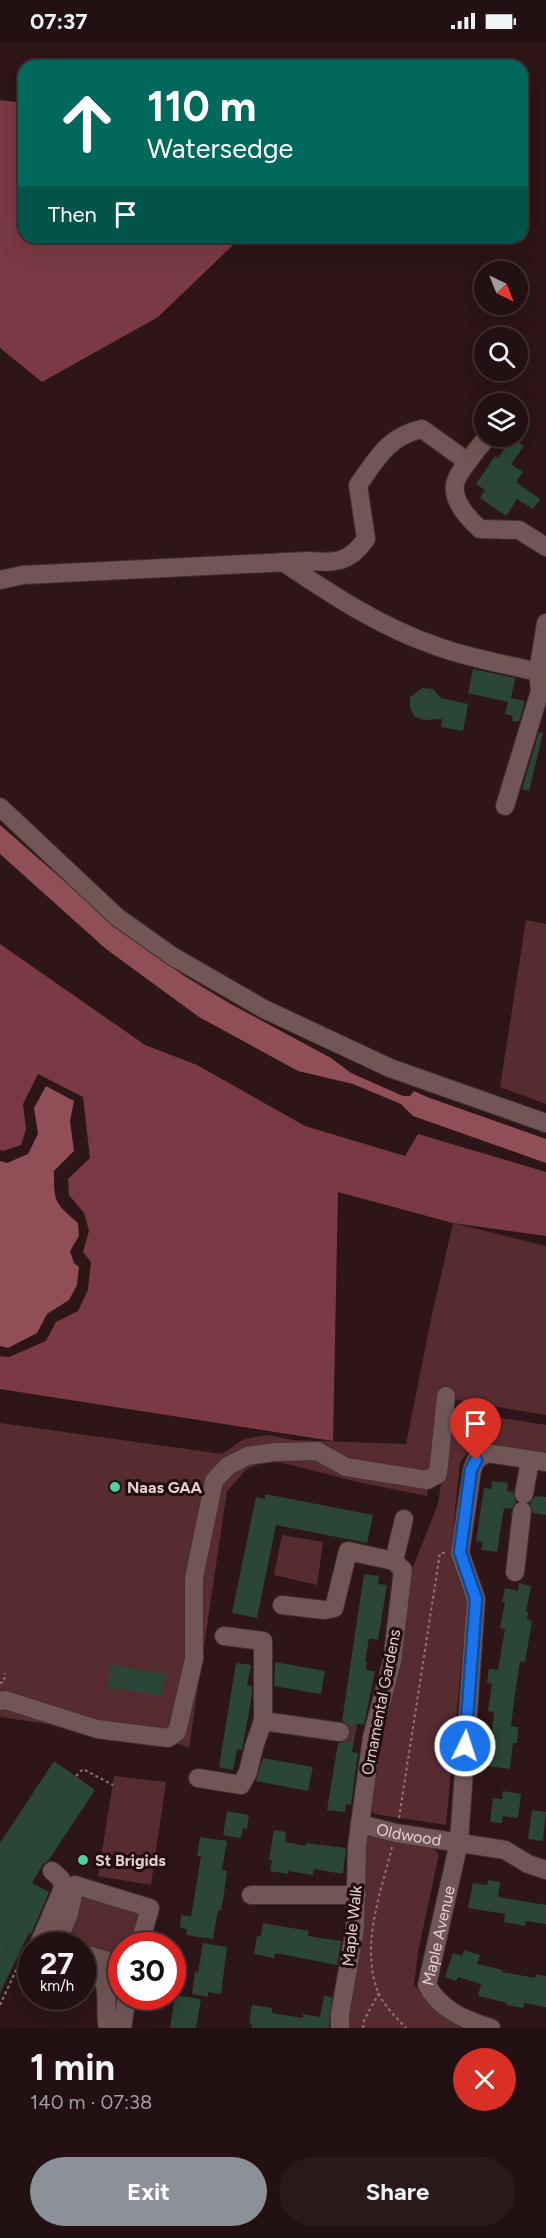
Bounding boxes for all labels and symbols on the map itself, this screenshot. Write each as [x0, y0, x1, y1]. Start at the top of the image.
north arrow [474, 261, 528, 315]
pin [450, 1398, 501, 1460]
place label: Naas GAA [127, 1478, 203, 1497]
marker: Naas GAA [108, 1480, 122, 1494]
street label: Ornamental Gardens [358, 1628, 404, 1776]
position arrow [433, 1714, 497, 1778]
street label: Oldwood [374, 1819, 443, 1849]
place label: St Brigids [95, 1851, 166, 1870]
marker: St Brigids [76, 1853, 90, 1867]
street label: Maple Walk [338, 1884, 366, 1968]
street label: Maple Avenue [418, 1884, 458, 1987]
speed limit sign: 30 [108, 1932, 186, 2010]

